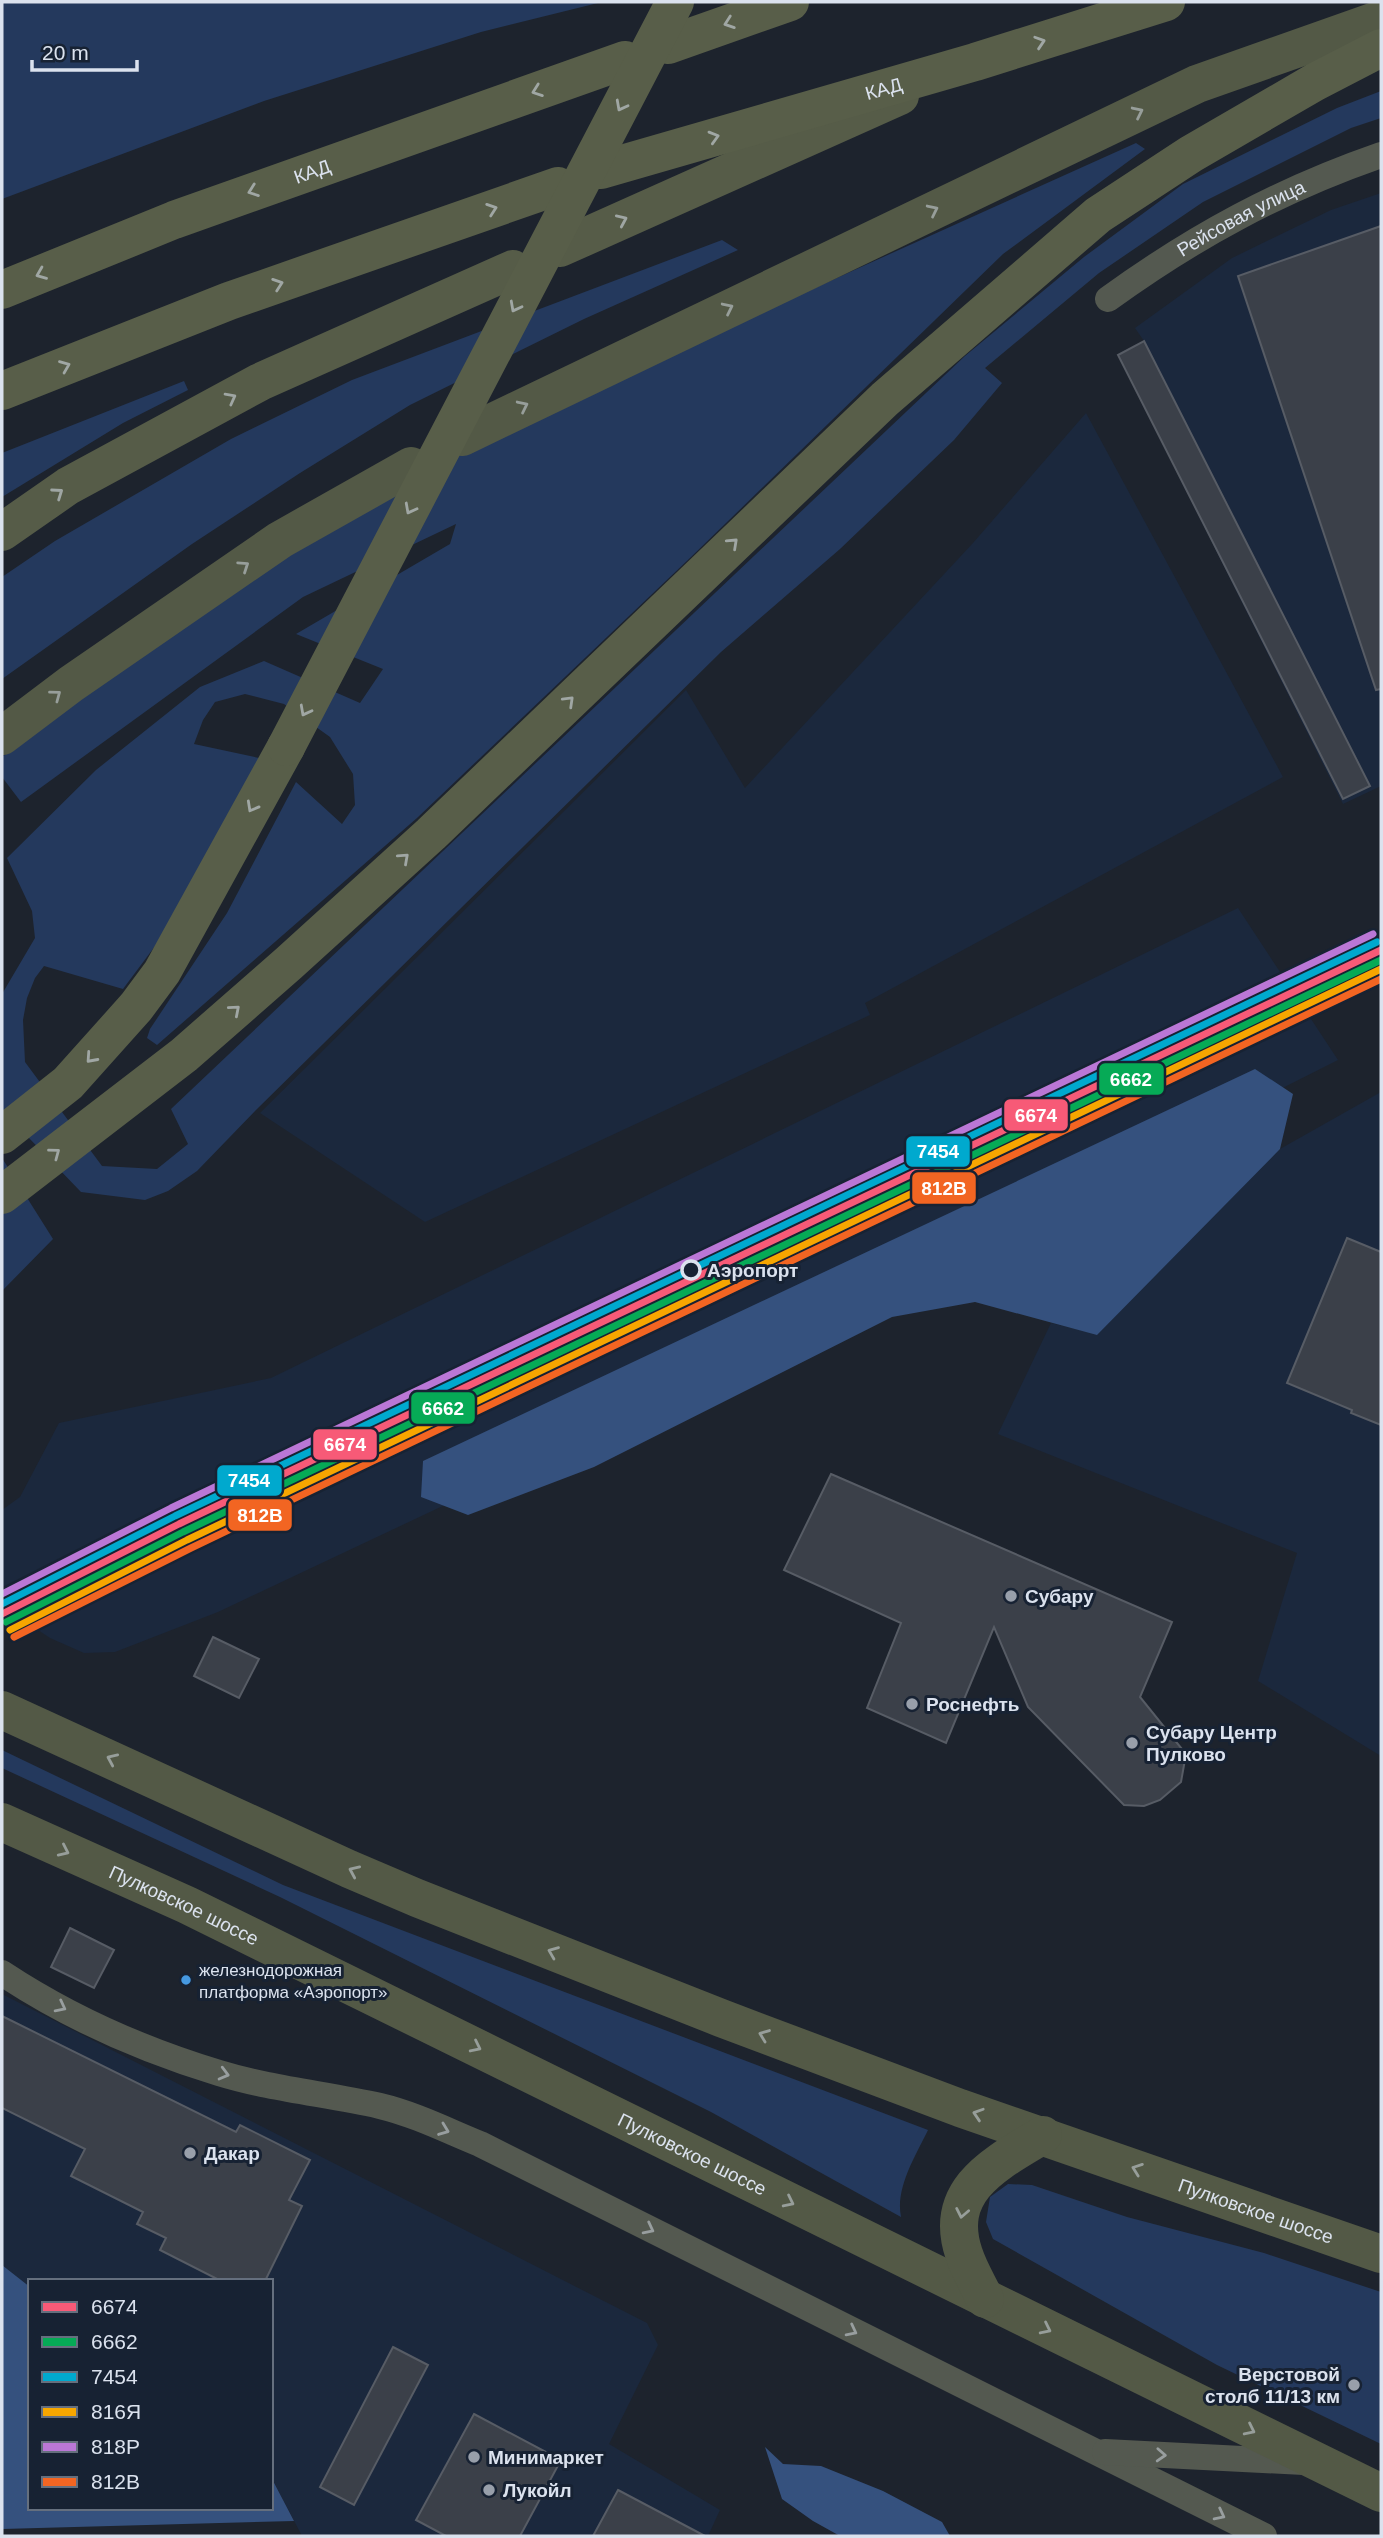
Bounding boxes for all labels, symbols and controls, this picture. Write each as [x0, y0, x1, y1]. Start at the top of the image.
one-way arrow [723, 15, 735, 29]
scale bar [32, 28, 136, 72]
one-way arrow [1034, 35, 1046, 50]
text: 20 m [42, 41, 89, 64]
street label: КАД [863, 73, 904, 104]
one-way arrow [532, 83, 544, 97]
one-way arrow [615, 99, 629, 111]
one-way arrow [1131, 106, 1143, 120]
one-way arrow [708, 130, 720, 145]
street label: КАД [291, 155, 333, 187]
street label: Рейсовая улица [1173, 175, 1308, 260]
one-way arrow [248, 183, 260, 197]
one-way arrow [486, 203, 498, 217]
one-way arrow [926, 204, 938, 218]
one-way arrow [615, 214, 628, 228]
one-way arrow [36, 266, 49, 280]
one-way arrow [271, 278, 283, 292]
one-way arrow [510, 300, 524, 312]
one-way arrow [721, 302, 733, 316]
one-way arrow [59, 361, 71, 375]
one-way arrow [223, 393, 236, 406]
one-way arrow [515, 400, 528, 414]
one-way arrow [50, 489, 63, 501]
one-way arrow [405, 502, 418, 514]
one-way arrow [724, 539, 737, 551]
one-way arrow [236, 561, 249, 574]
one-way arrow [49, 691, 61, 703]
one-way arrow [561, 696, 574, 709]
one-way arrow [299, 703, 313, 716]
one-way arrow [247, 800, 261, 812]
one-way arrow [396, 854, 409, 866]
one-way arrow [227, 1006, 240, 1018]
one-way arrow [86, 1050, 99, 1063]
line badge: 6662 [1098, 1062, 1165, 1096]
text: 6662 [1110, 1069, 1152, 1090]
line badge: 6674 [1003, 1098, 1069, 1132]
text: 6674 [1015, 1105, 1058, 1126]
line badge: 7454 [905, 1135, 971, 1168]
text: 7454 [917, 1141, 960, 1162]
one-way arrow [48, 1148, 60, 1161]
line badge: 812В [911, 1171, 977, 1205]
text: 812В [921, 1178, 967, 1199]
marker: Аэропорт [681, 1260, 701, 1280]
place label: Аэропорт [707, 1260, 798, 1281]
line badge: 6662 [410, 1391, 476, 1425]
text: 6662 [422, 1398, 464, 1419]
line badge: 6674 [312, 1428, 378, 1461]
text: 6674 [324, 1434, 367, 1455]
line badge: 7454 [216, 1464, 283, 1497]
text: 7454 [228, 1470, 271, 1491]
line badge: 812В [227, 1498, 293, 1532]
text: 812В [237, 1505, 283, 1526]
place label: Субару [1025, 1586, 1094, 1607]
marker: Субару [1003, 1588, 1019, 1604]
place label: Роснефть [926, 1694, 1020, 1715]
marker: Роснефть [904, 1696, 920, 1712]
place label: Субару Центр Пулково [1146, 1722, 1277, 1765]
marker: Субару Центр Пулково [1124, 1735, 1140, 1751]
one-way arrow [107, 1753, 119, 1767]
one-way arrow [57, 1843, 69, 1857]
street label: Пулковское шоссе [106, 1861, 262, 1949]
one-way arrow [349, 1865, 361, 1879]
one-way arrow [547, 1946, 559, 1960]
place label: железнодорожная платформа «Аэропорт» [199, 1961, 388, 2002]
marker: железнодорожная платформа «Аэропорт» [179, 1973, 193, 1987]
one-way arrow [54, 1998, 66, 2012]
one-way arrow [759, 2029, 771, 2043]
one-way arrow [469, 2038, 481, 2052]
one-way arrow [218, 2066, 230, 2080]
street label: Пулковское шоссе [615, 2108, 770, 2199]
one-way arrow [972, 2108, 984, 2122]
one-way arrow [438, 2121, 450, 2135]
place label: Дакар [204, 2143, 260, 2164]
marker: Дакар [182, 2145, 198, 2161]
one-way arrow [1131, 2163, 1143, 2177]
street label: Пулковское шоссе [1176, 2174, 1336, 2247]
one-way arrow [782, 2193, 794, 2207]
one-way arrow [955, 2207, 970, 2219]
one-way arrow [642, 2220, 654, 2234]
legend [28, 2279, 273, 2510]
text: 6674 [91, 2295, 138, 2318]
one-way arrow [1039, 2321, 1051, 2335]
one-way arrow [845, 2322, 857, 2336]
text: 6662 [91, 2330, 138, 2353]
place label: Верстовой столб 11/13 км [1205, 2364, 1340, 2407]
text: 7454 [91, 2365, 138, 2388]
marker: Верстовой столб 11/13 км [1346, 2377, 1362, 2393]
text: 816Я [91, 2400, 141, 2423]
one-way arrow [1243, 2421, 1255, 2435]
text: 818Р [91, 2435, 140, 2458]
place label: Минимаркет [488, 2447, 604, 2468]
one-way arrow [1156, 2447, 1167, 2462]
marker: Минимаркет [466, 2449, 482, 2465]
text: 812В [91, 2470, 140, 2493]
place label: Лукойл [503, 2480, 572, 2501]
marker: Лукойл [481, 2482, 497, 2498]
one-way arrow [1213, 2507, 1225, 2521]

